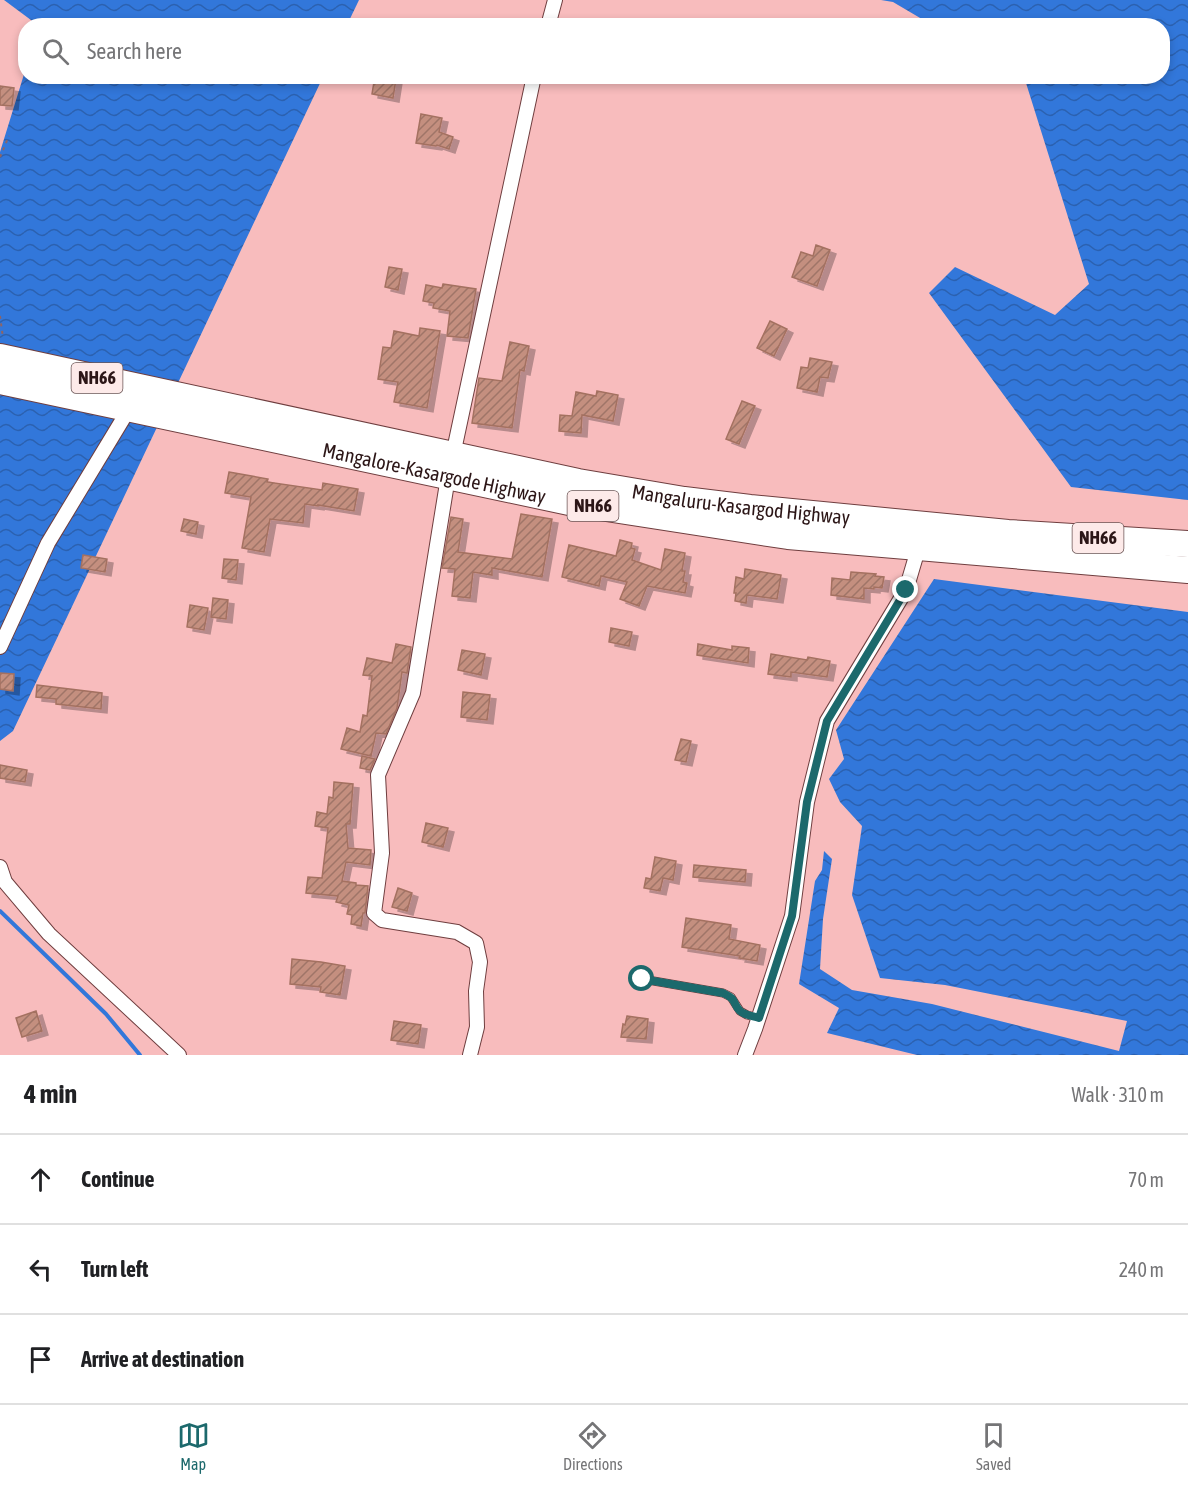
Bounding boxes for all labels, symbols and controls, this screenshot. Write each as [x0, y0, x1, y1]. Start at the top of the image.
search box [18, 18, 1170, 84]
icon: search [39, 35, 72, 68]
text: Search here [87, 38, 182, 64]
road number: NH66 [72, 363, 122, 393]
street label: Mangalore-Kasargode Highway [321, 438, 548, 508]
street label: Mangaluru-Kasargod Highway [630, 479, 851, 529]
road number: NH66 [568, 491, 618, 521]
road number: NH66 [1072, 523, 1124, 553]
route end [892, 576, 918, 602]
route start [628, 965, 654, 991]
text: 4 min [24, 1079, 77, 1109]
text: Walk · 310 m [1072, 1083, 1164, 1106]
icon: ahead [24, 1163, 57, 1196]
text: Continue [81, 1166, 155, 1192]
text: 70 m [1128, 1168, 1164, 1191]
icon: left [24, 1253, 57, 1286]
text: Turn left [81, 1256, 148, 1282]
text: 240 m [1119, 1258, 1164, 1281]
icon: arrive [24, 1343, 57, 1376]
text: Arrive at destination [81, 1346, 244, 1372]
tab: Map [177, 1419, 210, 1473]
tab: Directions [563, 1419, 623, 1473]
tab: Saved [976, 1419, 1011, 1473]

